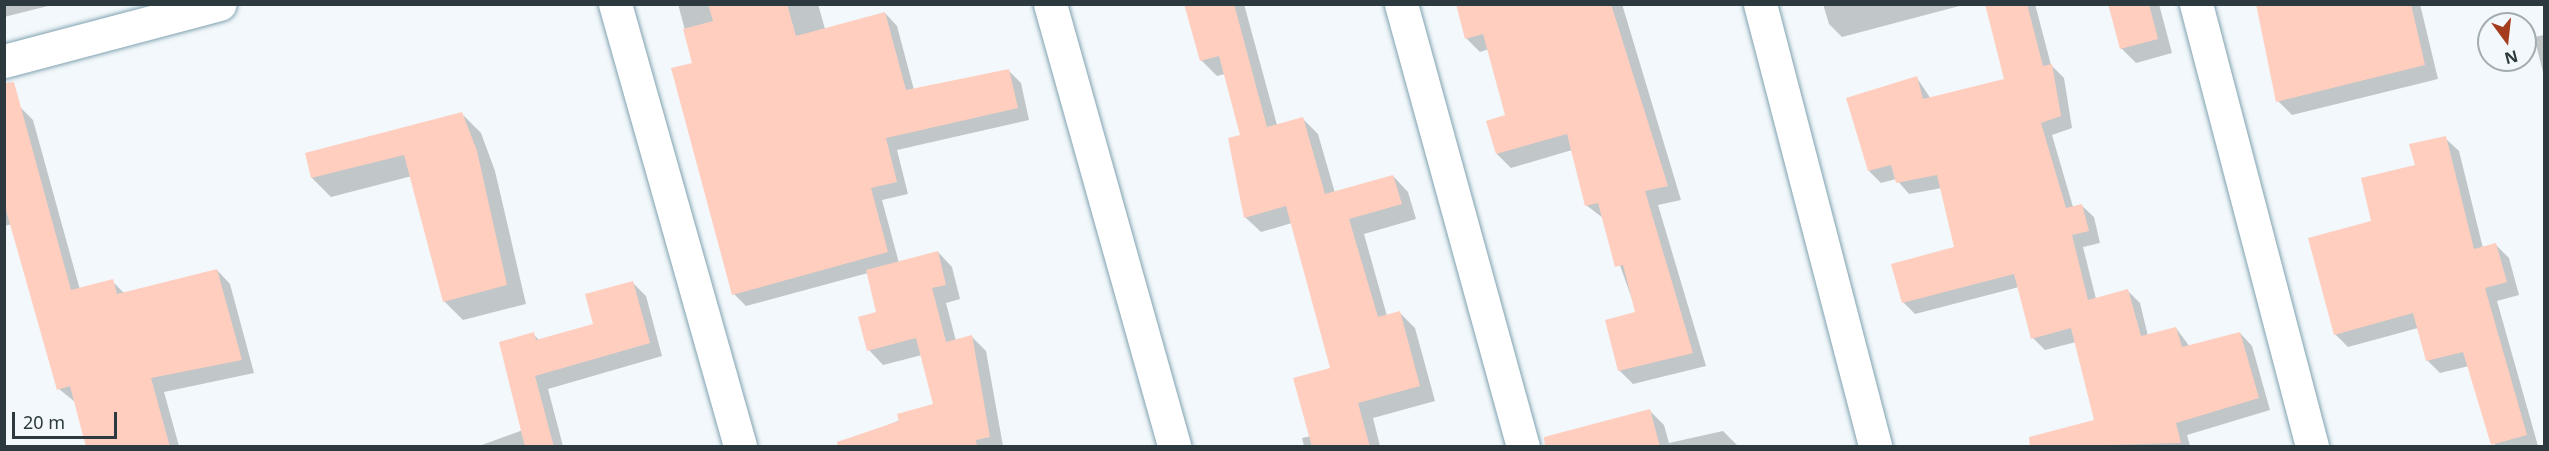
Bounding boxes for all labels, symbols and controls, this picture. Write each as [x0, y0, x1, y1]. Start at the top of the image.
north arrow [2477, 12, 2537, 72]
text: N [2502, 45, 2520, 70]
scale bar [15, 400, 120, 438]
text: 20 m [23, 410, 65, 434]

